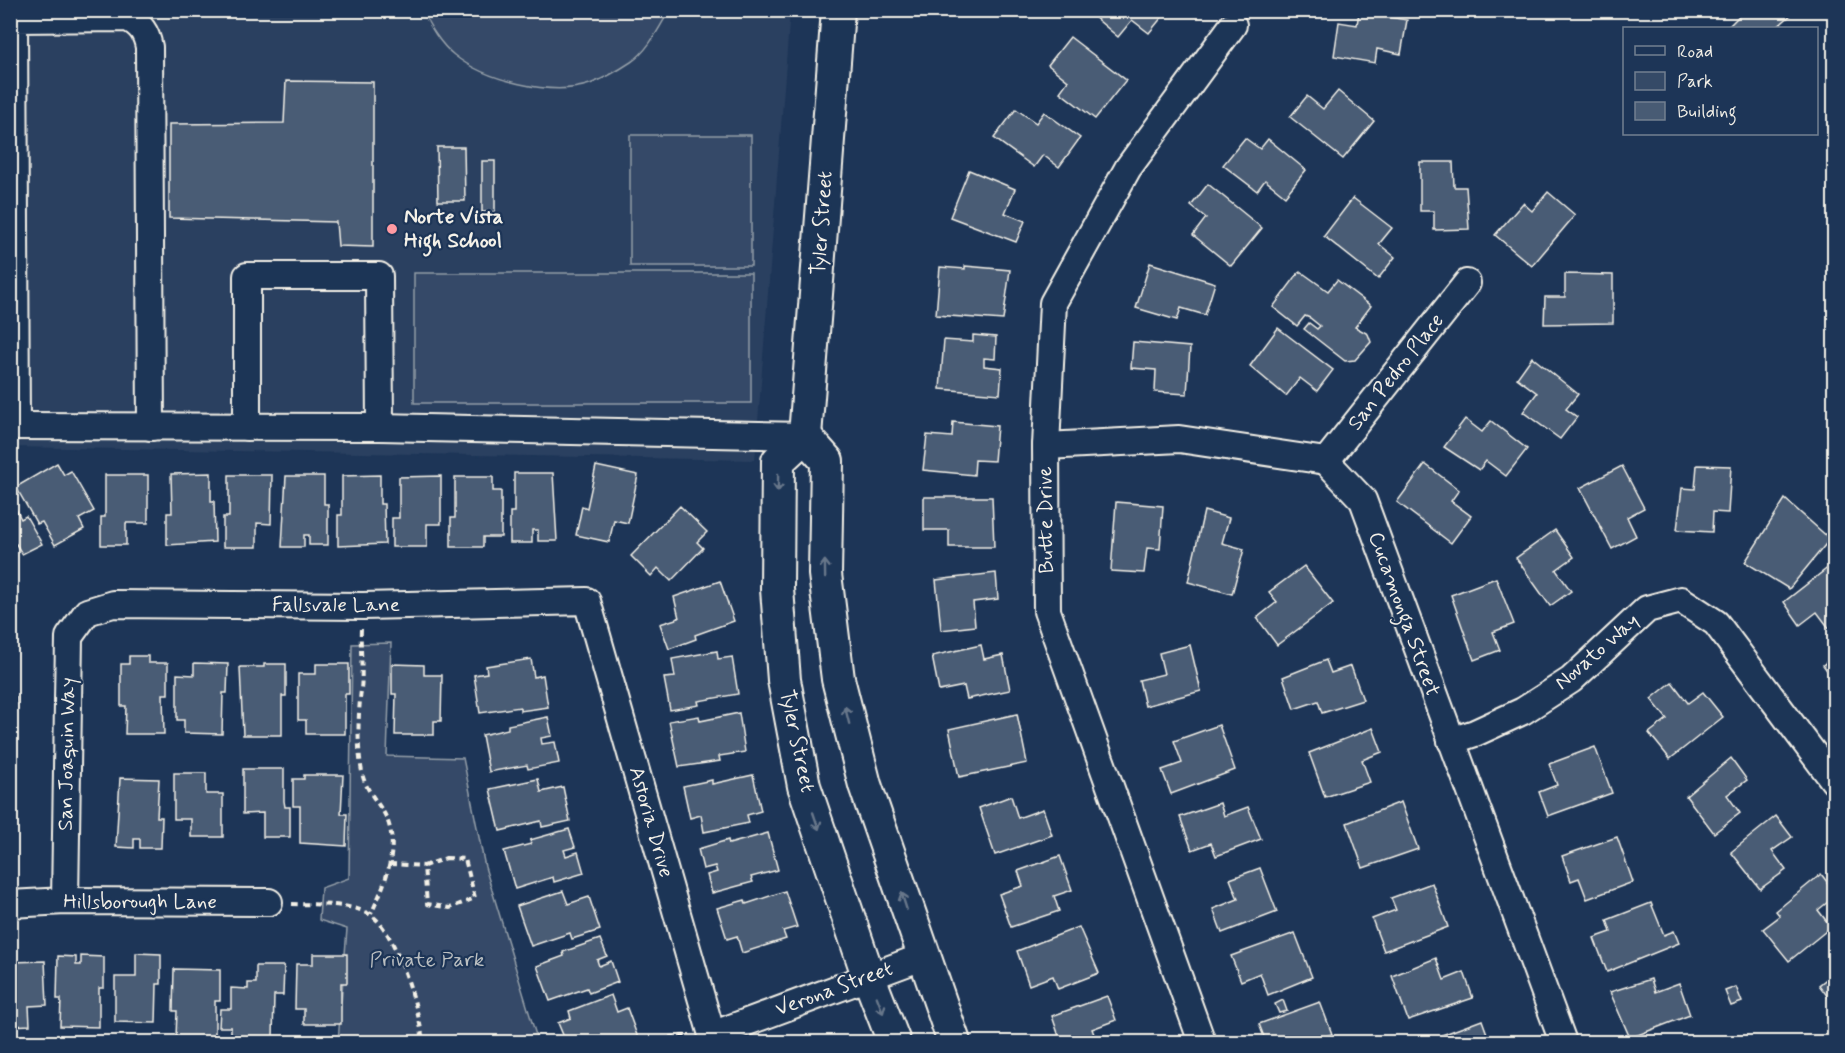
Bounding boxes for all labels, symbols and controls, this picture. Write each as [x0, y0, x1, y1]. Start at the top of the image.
legend [1623, 27, 1818, 135]
text: Road [1677, 40, 1713, 64]
text: Park [1677, 70, 1713, 94]
text: Building [1677, 100, 1737, 126]
street label: Tyler Street [804, 170, 840, 276]
place label: Norte Vista High School [404, 203, 504, 257]
marker: Norte Vista High School [385, 222, 399, 236]
street label: San Pedro Place [1341, 308, 1451, 436]
street label: Butte Drive [1031, 466, 1061, 574]
one-way arrow [772, 472, 784, 492]
street label: Cucamonga Street [1359, 528, 1447, 701]
one-way arrow [819, 560, 831, 580]
street label: Fallsvale Lane [272, 591, 400, 619]
street label: Novato Way [1549, 607, 1645, 697]
street label: San Joaquin Way [52, 677, 82, 831]
street label: Tyler Street [772, 687, 822, 795]
one-way arrow [841, 706, 852, 725]
street label: Astoria Drive [622, 763, 680, 881]
one-way arrow [811, 811, 822, 830]
street label: Hillsborough Lane [63, 888, 217, 916]
one-way arrow [897, 892, 908, 911]
park label: Private Park [370, 946, 485, 974]
street label: Verona Street [771, 955, 897, 1023]
one-way arrow [875, 995, 886, 1014]

